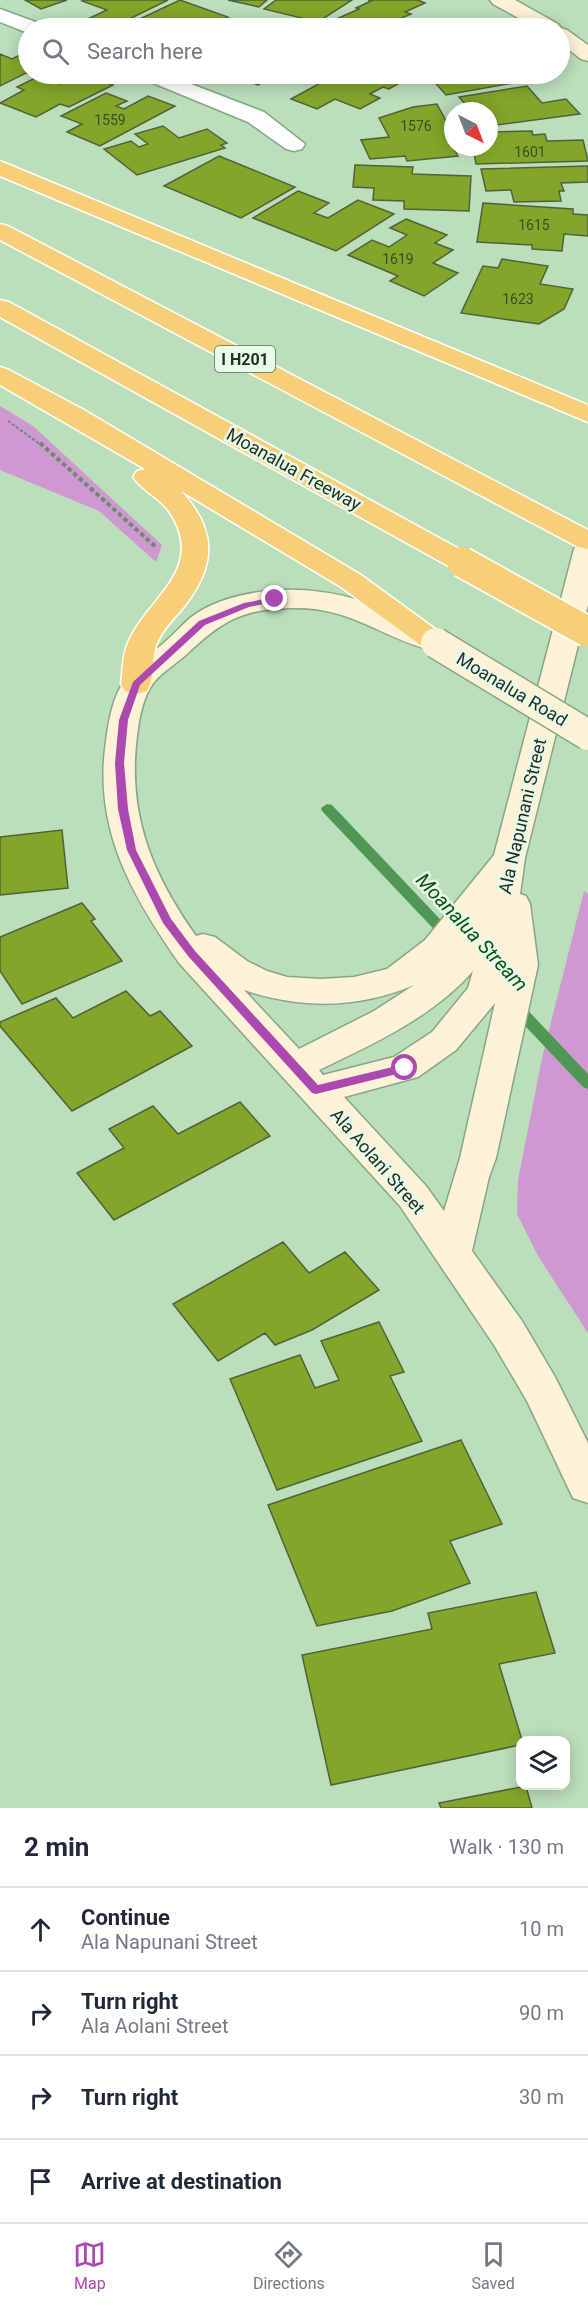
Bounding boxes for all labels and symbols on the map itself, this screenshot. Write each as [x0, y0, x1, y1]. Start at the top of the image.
north arrow [444, 102, 498, 156]
house number: 1559 [94, 112, 126, 128]
house number: 1576 [400, 118, 432, 134]
house number: 1601 [514, 144, 546, 160]
house number: 1615 [518, 217, 550, 233]
house number: 1619 [382, 251, 414, 267]
house number: 1623 [502, 291, 534, 307]
road number: I H201 [215, 346, 275, 372]
street label: Moanalua Freeway [223, 423, 365, 515]
route end [261, 585, 287, 611]
street label: Moanalua Road [453, 648, 571, 730]
street label: Ala Napunani Street [494, 736, 550, 896]
water label: Moanalua Stream [411, 868, 533, 996]
route start [391, 1054, 417, 1080]
street label: Ala Aolani Street [327, 1104, 430, 1218]

